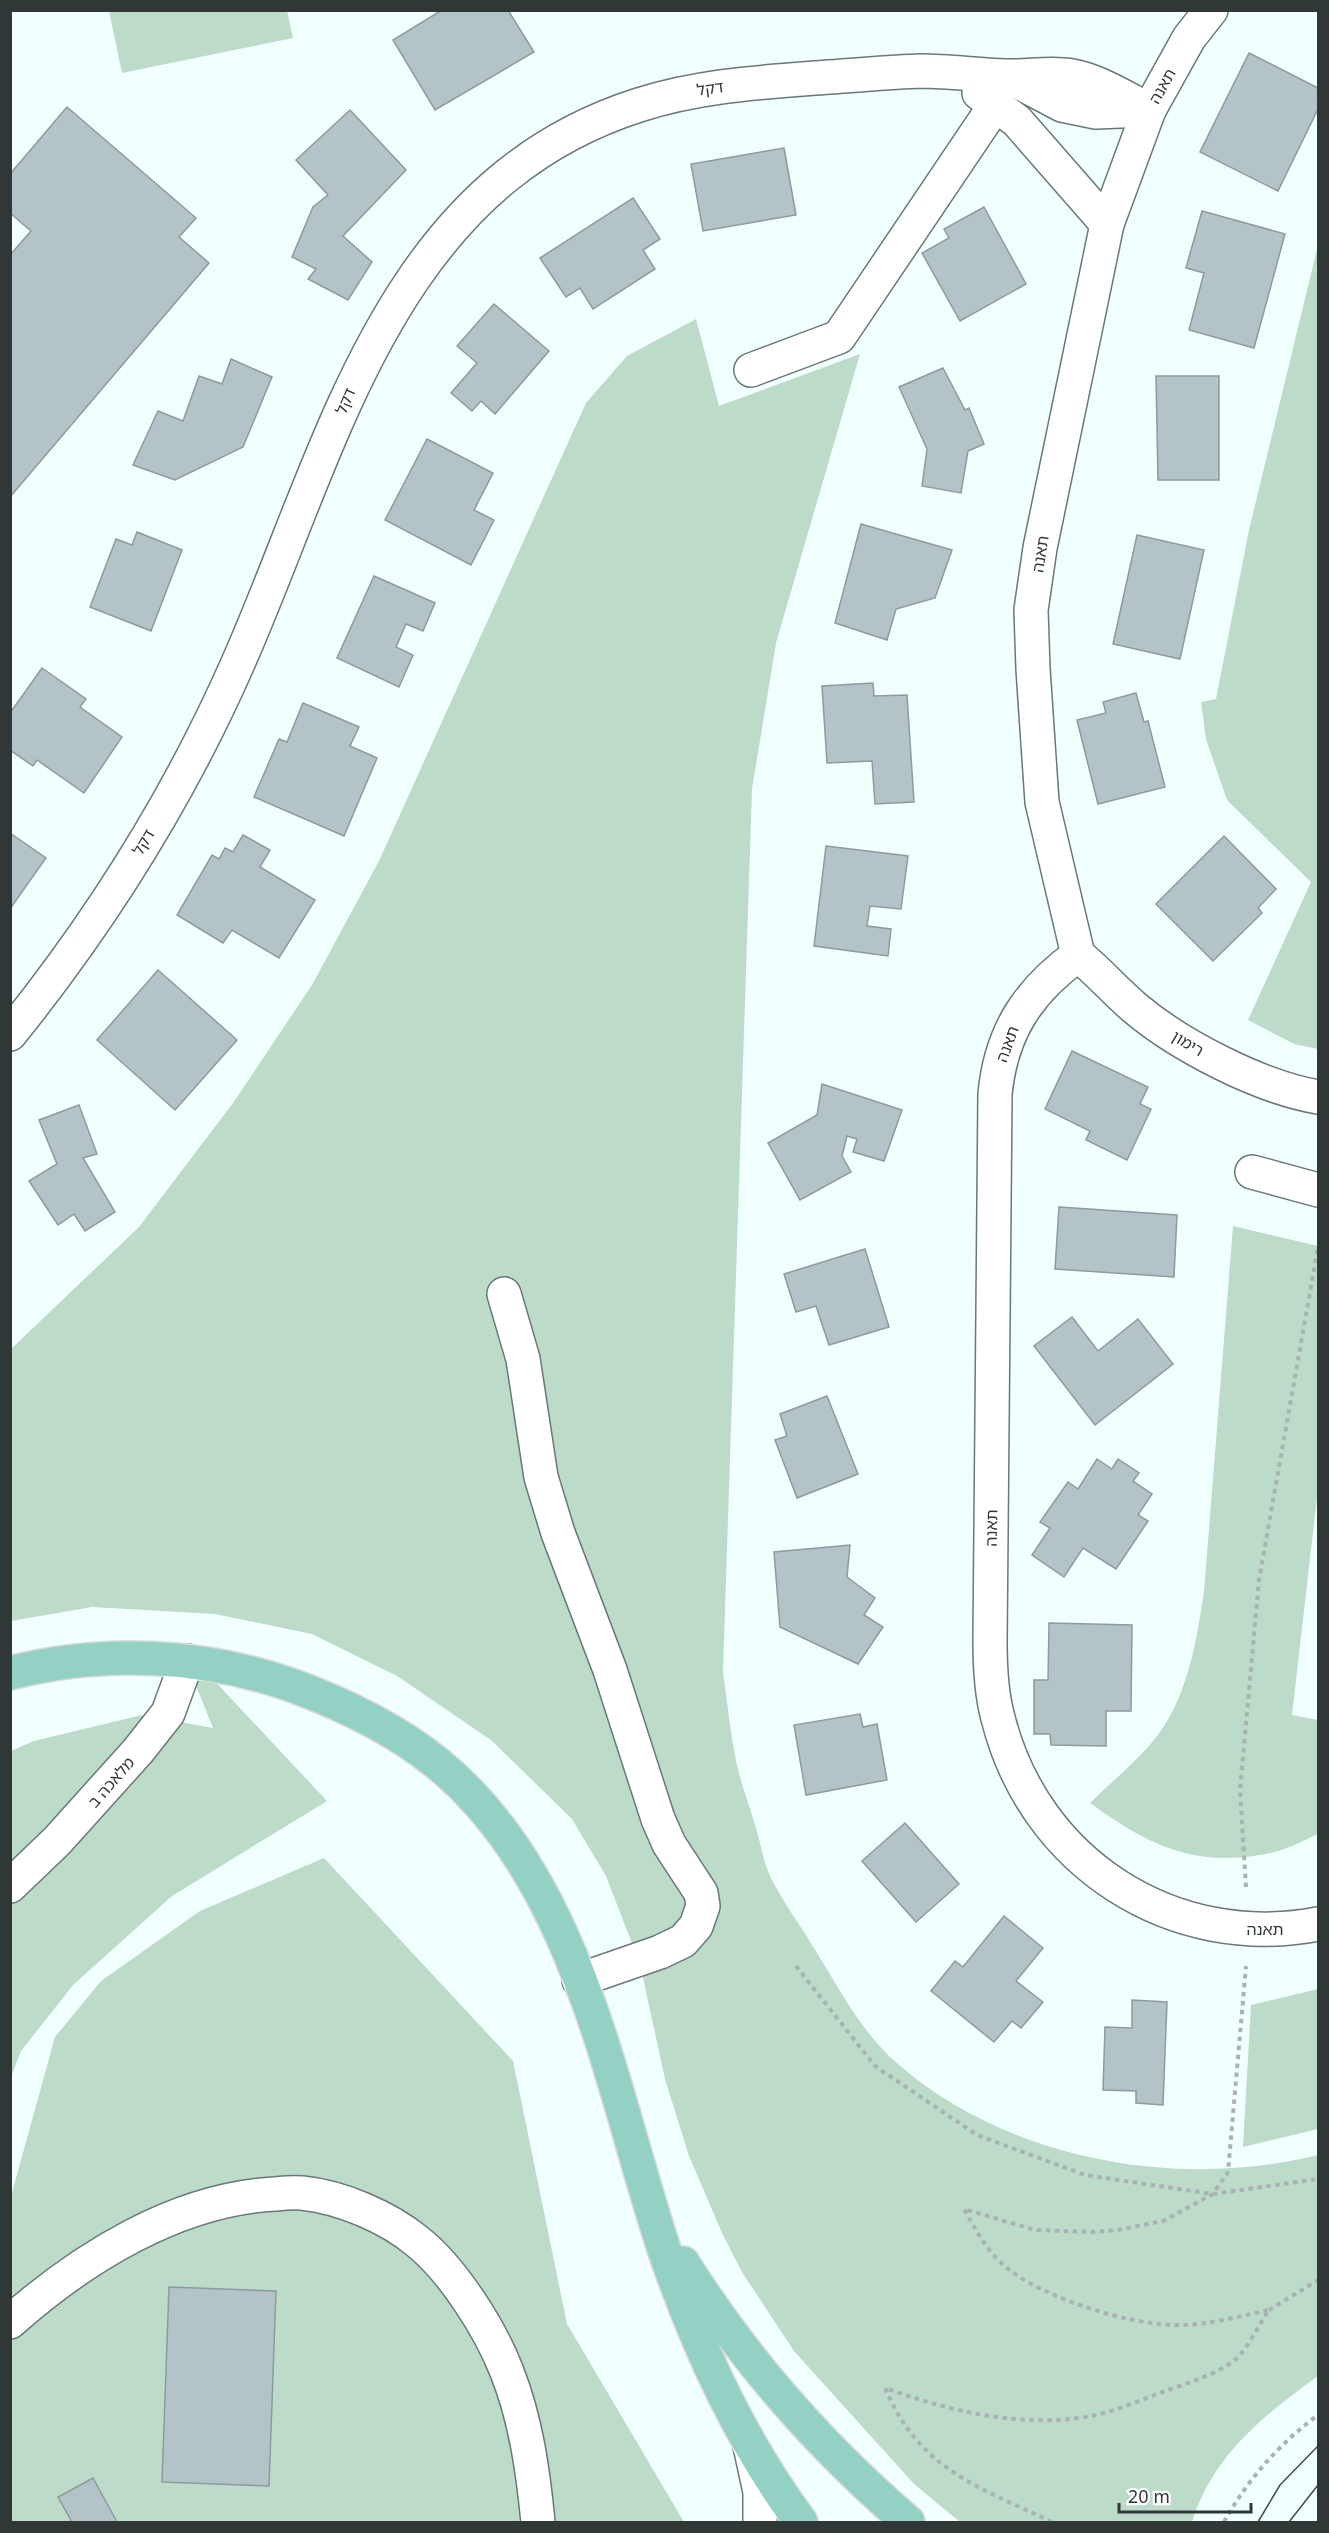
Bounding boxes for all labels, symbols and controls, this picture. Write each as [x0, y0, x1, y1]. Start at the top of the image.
street label: תאנה [1143, 64, 1181, 108]
street label: דקל [695, 75, 725, 101]
street label: דקל [330, 384, 361, 418]
street label: תאנה [1026, 534, 1054, 574]
street label: דקל [127, 824, 160, 859]
street label: תאנה [990, 1023, 1024, 1065]
street label: רימון [1168, 1025, 1208, 1061]
street label: תאנה [980, 1509, 1002, 1547]
street label: מלאכה ב [83, 1752, 139, 1812]
street label: תאנה [1246, 1918, 1284, 1940]
scale bar [1119, 2476, 1251, 2514]
text: 20 m [1128, 2484, 1170, 2508]

